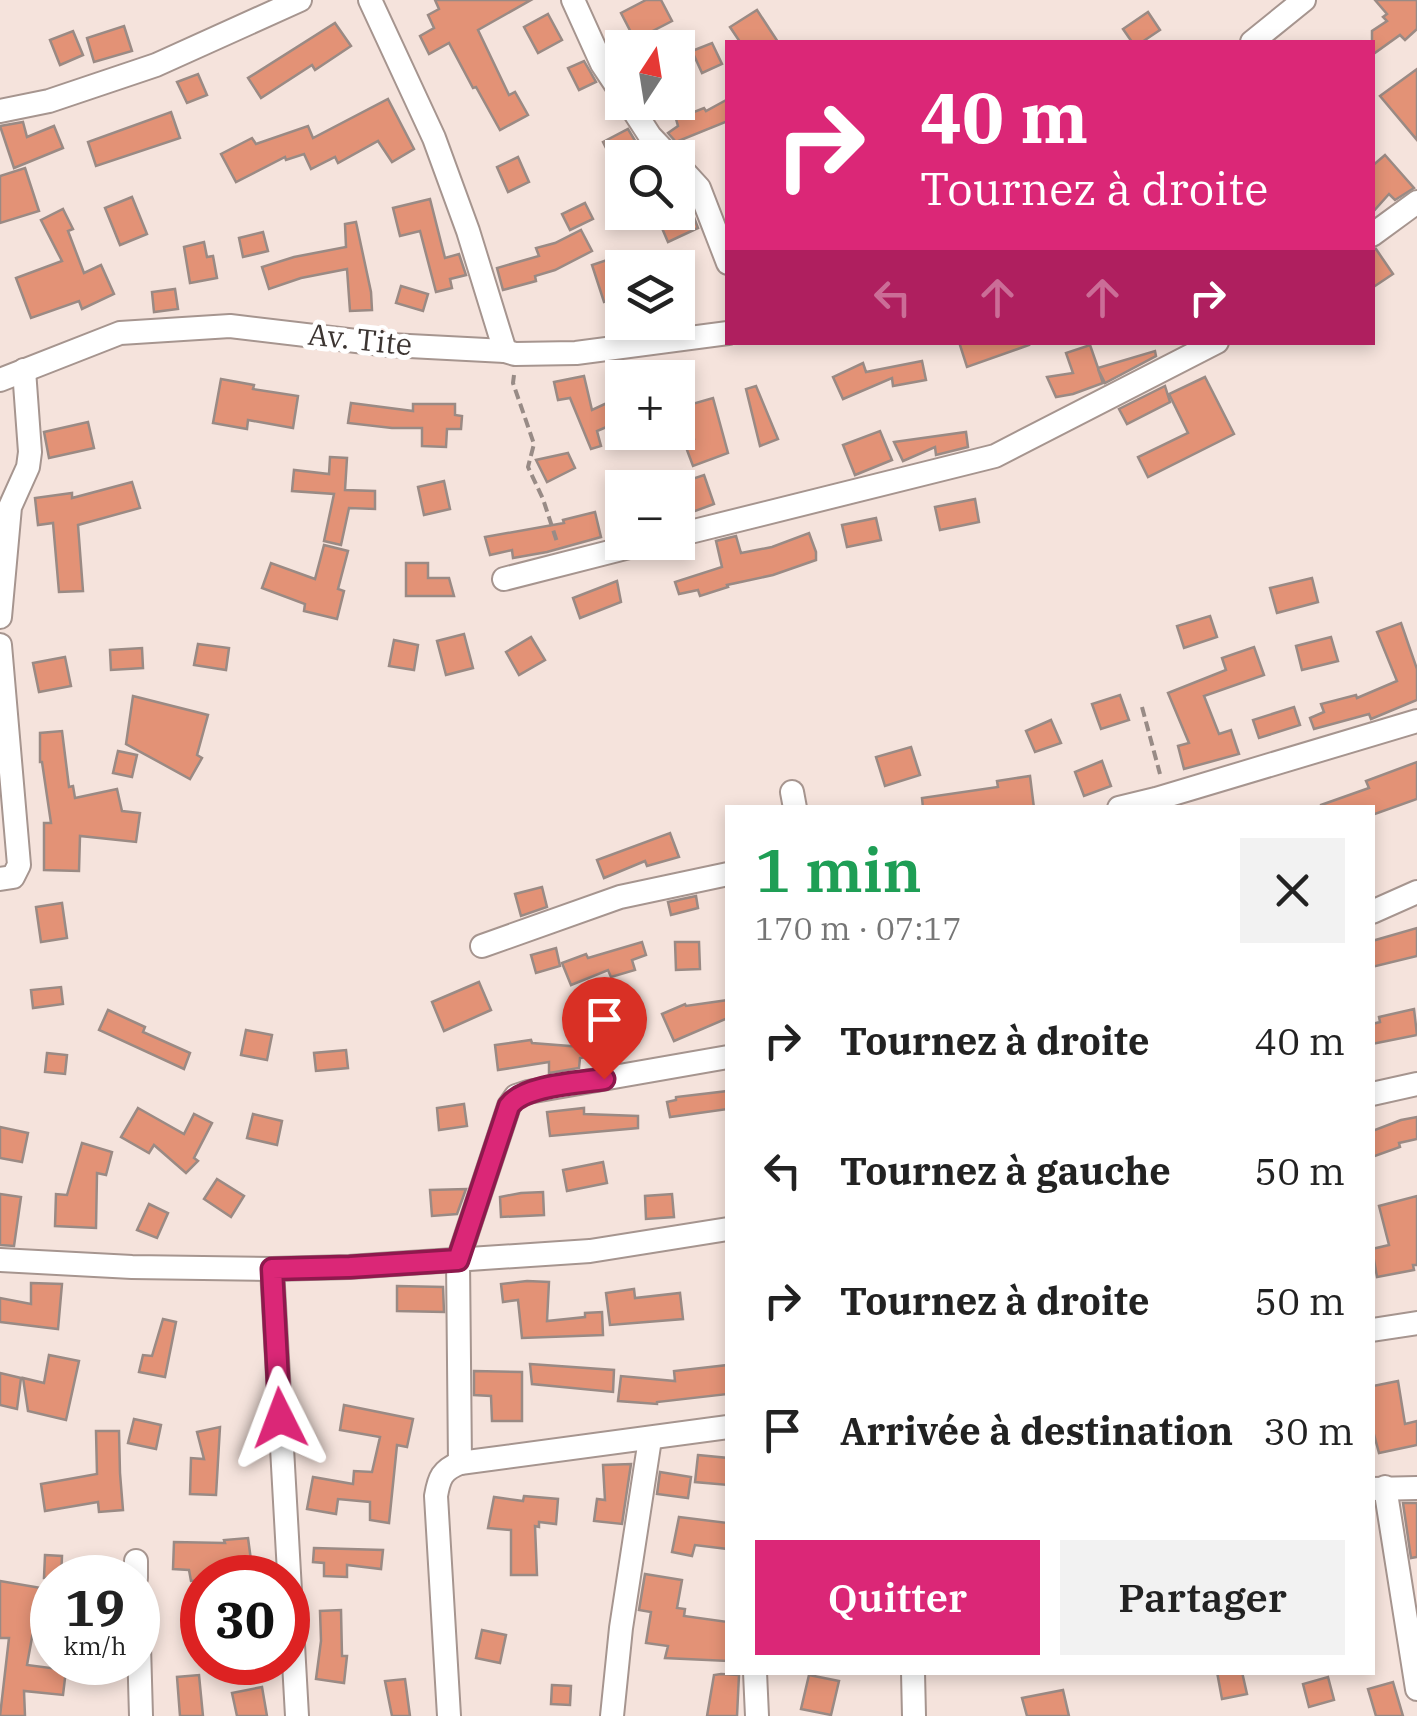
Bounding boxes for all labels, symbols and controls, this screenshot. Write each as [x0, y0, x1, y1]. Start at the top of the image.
north arrow [605, 30, 695, 120]
map controls [605, 30, 695, 560]
text: 40 m [920, 71, 1088, 162]
icon: right [755, 80, 885, 210]
button: search [605, 140, 695, 230]
text: Tournez à droite [920, 159, 1268, 217]
button: layers [605, 250, 695, 340]
icon: left [865, 270, 920, 325]
icon: ahead [970, 270, 1025, 325]
icon: ahead [1075, 270, 1130, 325]
icon: right [1180, 270, 1235, 325]
street label: Av. Tite [306, 314, 414, 363]
button: + [605, 360, 695, 450]
button: − [605, 470, 695, 560]
text: 1 min [755, 830, 922, 909]
button: close [1240, 838, 1345, 943]
text: 170 m · 07:17 [755, 907, 962, 949]
pin [562, 977, 647, 1080]
icon: arrive [577, 992, 632, 1047]
icon: right [755, 1013, 810, 1068]
text: Tournez à droite [840, 1016, 1149, 1065]
text: 40 m [1254, 1016, 1345, 1065]
icon: left [755, 1143, 810, 1198]
text: Tournez à gauche [840, 1146, 1171, 1195]
text: 50 m [1254, 1146, 1345, 1195]
icon: right [755, 1273, 810, 1328]
text: Tournez à droite [840, 1276, 1149, 1325]
text: 50 m [1254, 1276, 1345, 1325]
position arrow [228, 1366, 332, 1470]
icon: arrive [755, 1403, 810, 1458]
text: Arrivée à destination [840, 1406, 1233, 1455]
text: 30 m [1263, 1406, 1354, 1455]
button: Quitter [755, 1540, 1040, 1655]
button: Partager [1060, 1540, 1345, 1655]
speed limit sign: 30 [180, 1555, 310, 1685]
text: 19 [65, 1575, 125, 1640]
text: km/h [63, 1629, 127, 1662]

